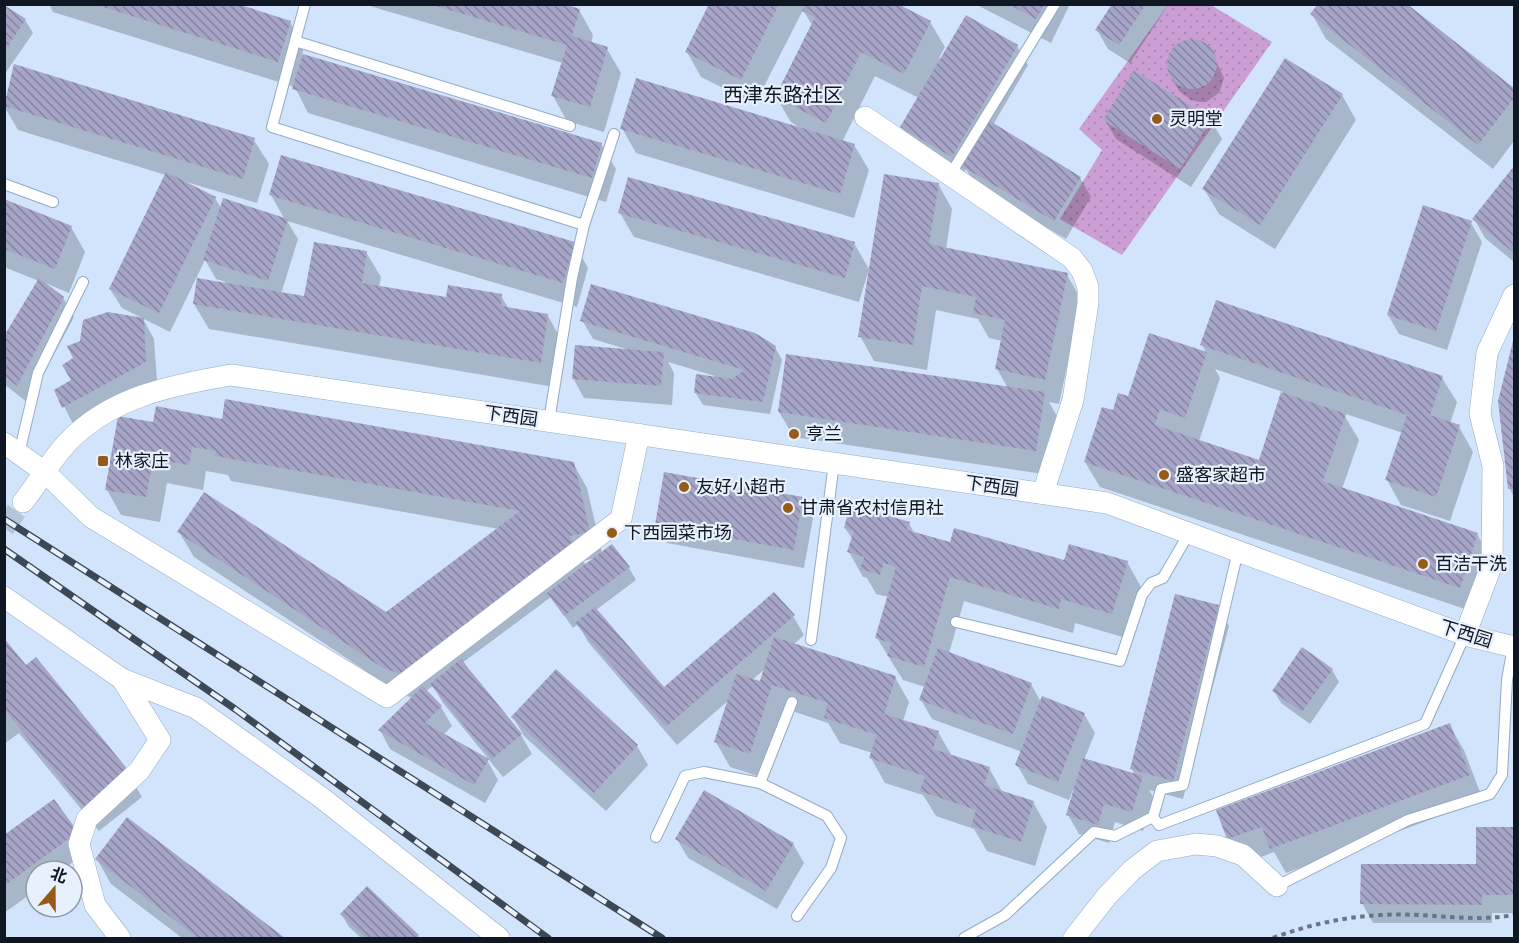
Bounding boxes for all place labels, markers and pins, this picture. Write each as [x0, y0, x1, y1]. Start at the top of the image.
place label: 灵明堂 [1169, 108, 1223, 130]
marker: 灵明堂 [1150, 112, 1164, 126]
place label: 亨兰 [806, 423, 842, 445]
marker: 亨兰 [787, 427, 801, 441]
place label: 林家庄 [115, 450, 169, 472]
marker: 林家庄 [96, 454, 110, 468]
place label: 盛客家超市 [1176, 464, 1266, 486]
marker: 盛客家超市 [1157, 468, 1171, 482]
place label: 友好小超市 [696, 476, 786, 498]
marker: 友好小超市 [677, 480, 691, 494]
place label: 甘肃省农村信用社 [800, 497, 944, 519]
marker: 甘肃省农村信用社 [781, 501, 795, 515]
place label: 下西园菜市场 [624, 522, 732, 544]
marker: 下西园菜市场 [605, 526, 619, 540]
place label: 百洁干洗 [1435, 553, 1507, 575]
marker: 百洁干洗 [1416, 557, 1430, 571]

